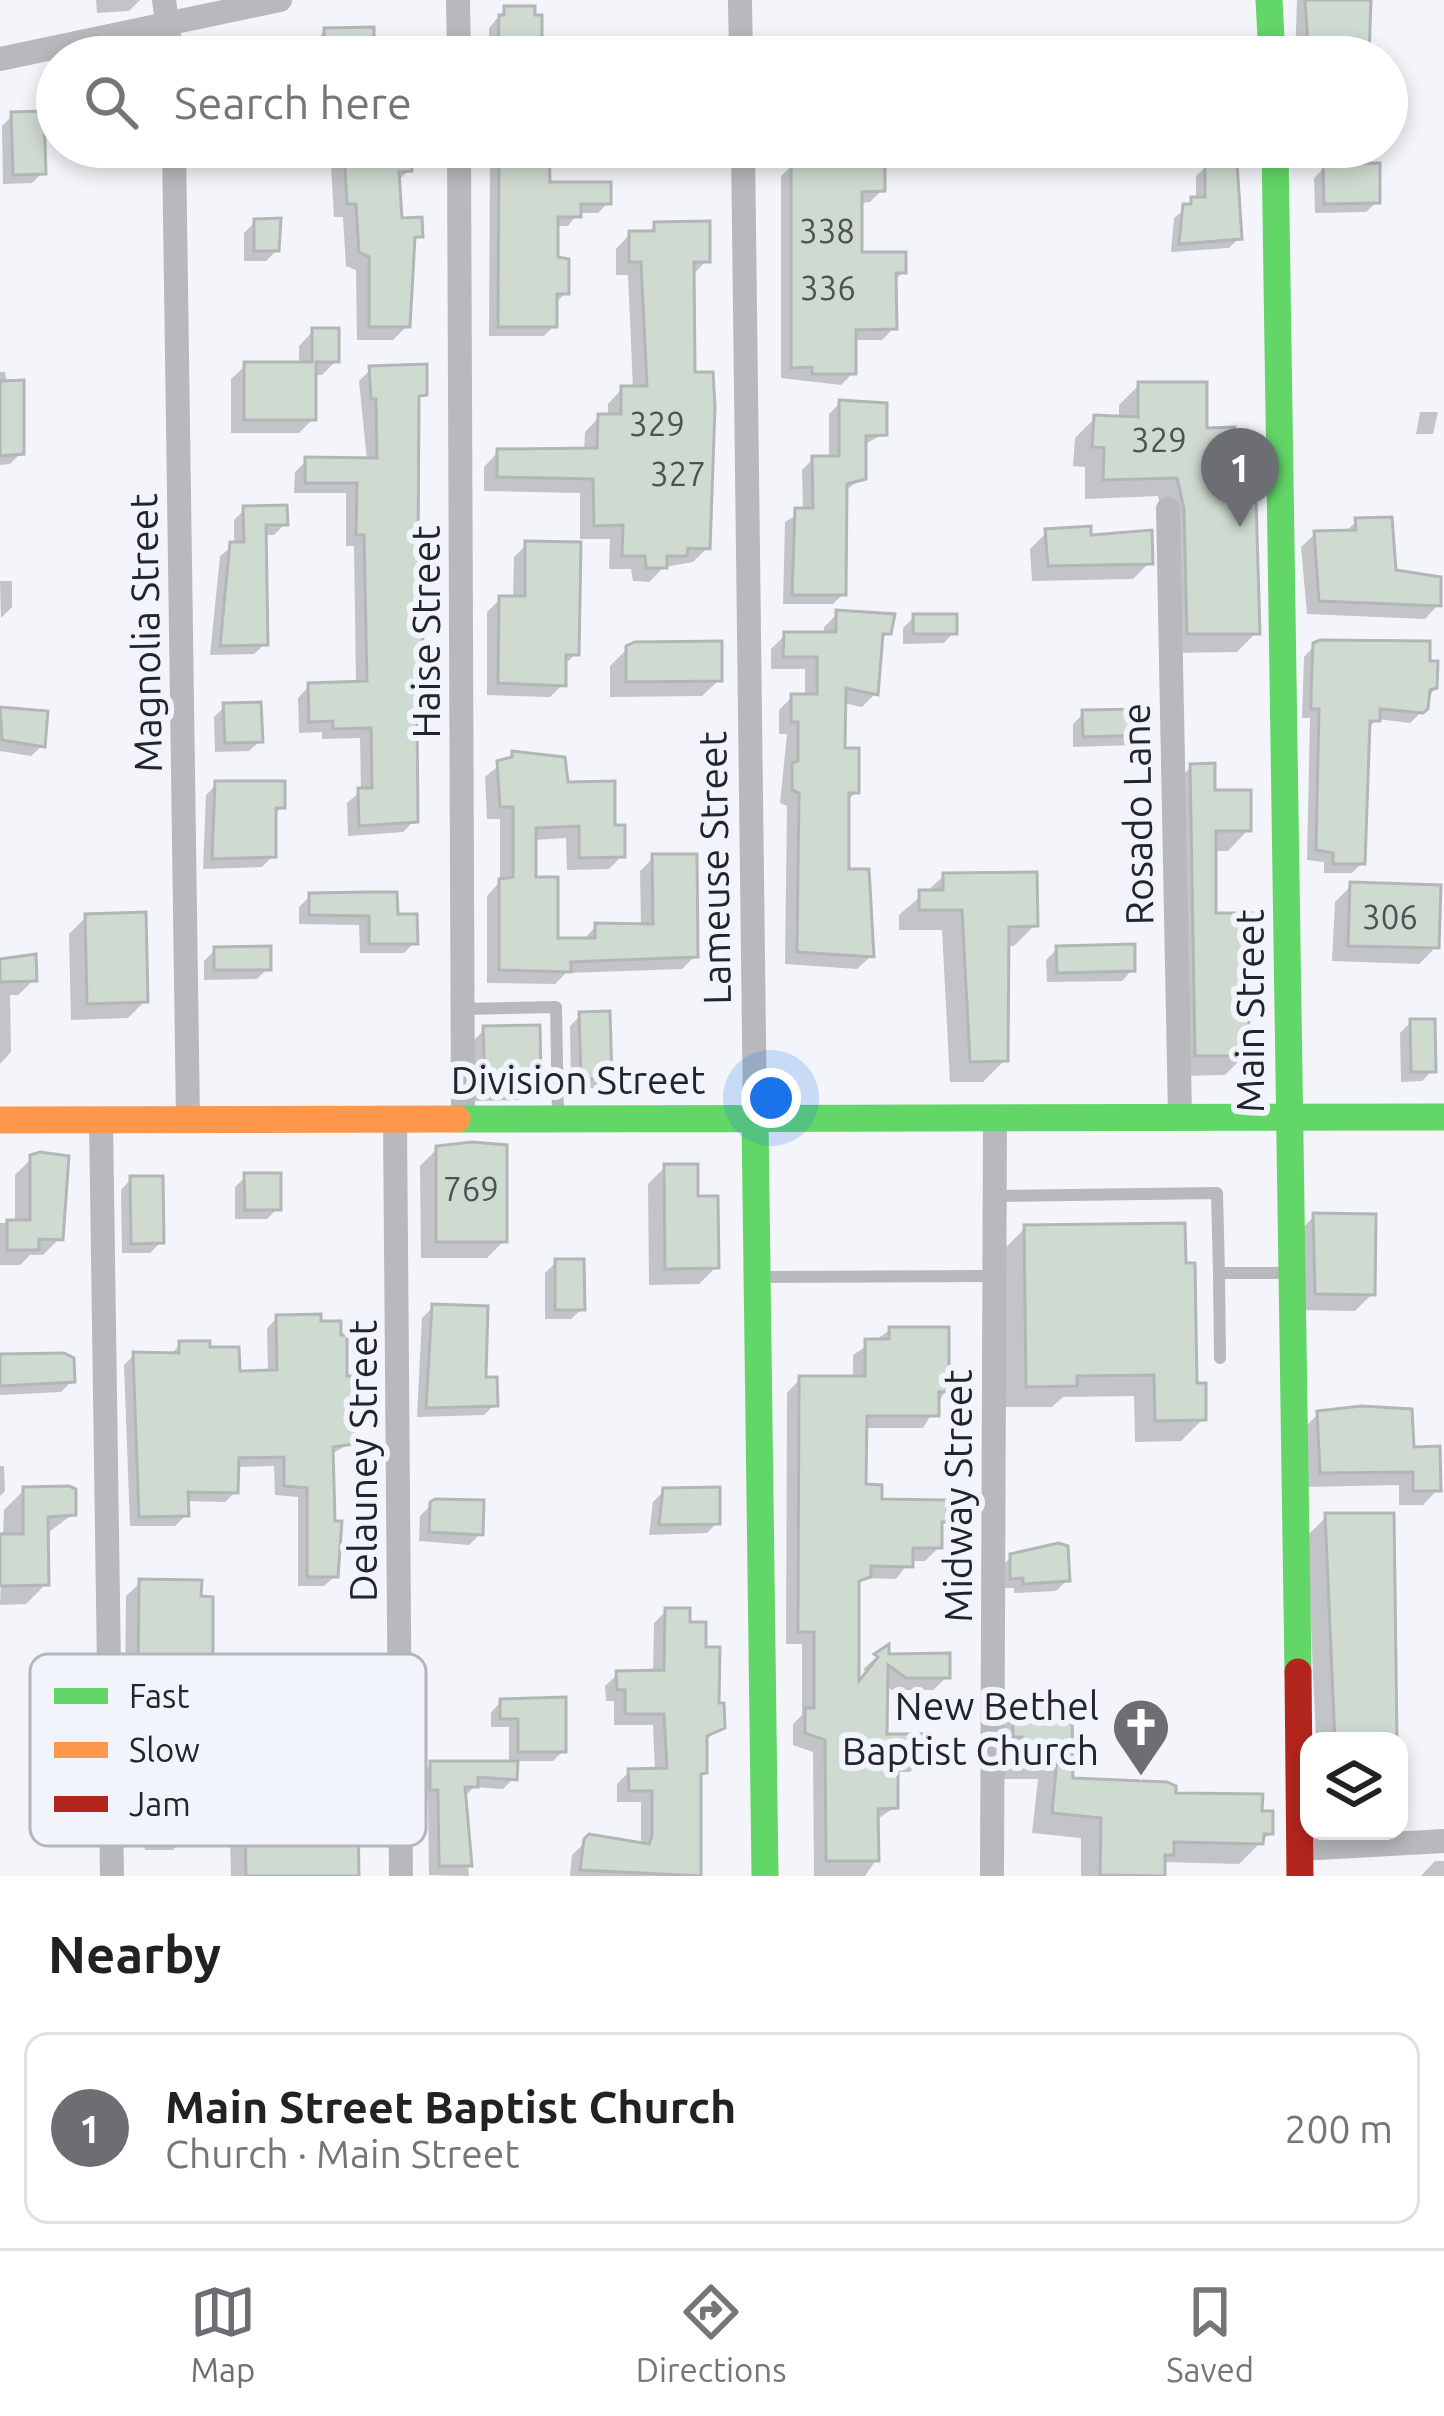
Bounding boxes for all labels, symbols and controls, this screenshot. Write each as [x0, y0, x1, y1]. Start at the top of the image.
search box [36, 36, 1408, 168]
icon: search [78, 69, 144, 135]
text: Search here [174, 77, 412, 128]
house number: 338 [799, 212, 855, 249]
house number: 336 [800, 269, 856, 306]
house number: 329 [629, 405, 685, 442]
house number: 329 [1131, 421, 1187, 458]
pin: 1 [1201, 428, 1279, 527]
house number: 327 [650, 455, 706, 492]
street label: Magnolia Street [121, 493, 169, 773]
street label: Haise Street [404, 526, 447, 738]
street label: Rosado Lane [1114, 702, 1160, 926]
street label: Lameuse Street [690, 731, 738, 1005]
house number: 306 [1362, 898, 1418, 935]
street label: Main Street [1228, 909, 1271, 1113]
street label: Division Street [451, 1058, 705, 1101]
your location [741, 1068, 801, 1128]
house number: 769 [443, 1170, 499, 1207]
street label: Delauney Street [341, 1320, 384, 1602]
street label: Midway Street [936, 1369, 979, 1623]
legend [30, 1654, 426, 1846]
text: Fast [129, 1677, 189, 1714]
place label: New Bethel Baptist Church [842, 1684, 1099, 1772]
church icon: New Bethel Baptist Church [1110, 1696, 1172, 1778]
text: Slow [129, 1731, 200, 1768]
map controls [1300, 1732, 1408, 1840]
button: layers [1300, 1732, 1408, 1840]
text: Jam [129, 1785, 191, 1822]
text: Nearby [48, 1925, 221, 1983]
text: Main Street Baptist Church [165, 2081, 736, 2132]
text: 1 [79, 2107, 101, 2150]
text: 200 m [1284, 2107, 1393, 2150]
text: Church · Main Street [165, 2132, 520, 2175]
tab: Map [190, 2279, 256, 2388]
tab: Directions [636, 2279, 786, 2388]
tab: Saved [1166, 2279, 1254, 2388]

